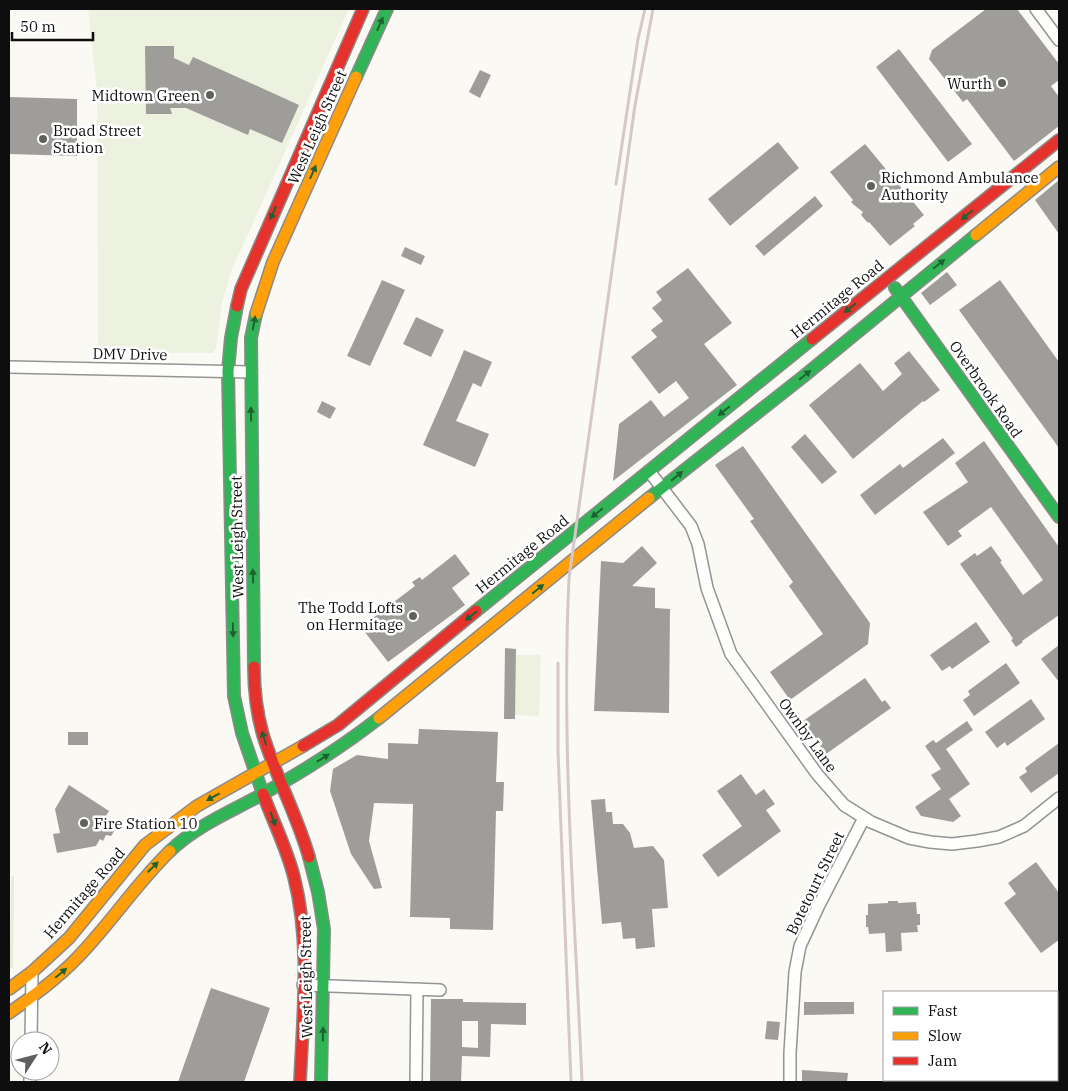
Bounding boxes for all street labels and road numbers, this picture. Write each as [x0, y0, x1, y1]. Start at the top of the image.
street label: West Leigh Street [283, 67, 351, 187]
street label: Hermitage Road [787, 256, 887, 342]
street label: Overbrook Road [945, 337, 1027, 441]
street label: DMV Drive [92, 344, 168, 364]
street label: West Leigh Street [226, 475, 248, 599]
street label: Hermitage Road [472, 511, 572, 597]
street label: Ownby Lane [775, 694, 841, 776]
street label: Botetourt Street [782, 828, 848, 938]
street label: Hermitage Road [39, 844, 129, 942]
street label: West Leigh Street [295, 915, 317, 1039]

